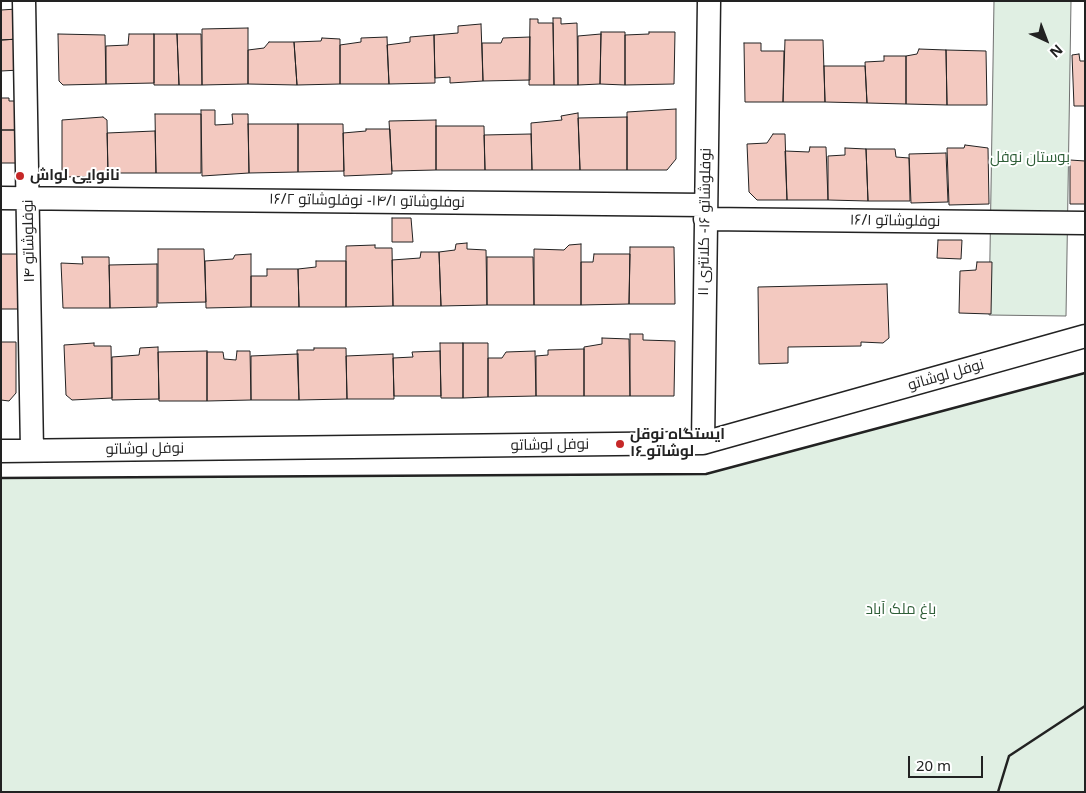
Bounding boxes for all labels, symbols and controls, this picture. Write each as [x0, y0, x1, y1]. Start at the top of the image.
north arrow [1021, 15, 1071, 65]
text: N [1046, 40, 1067, 62]
street label: نوفلوشاتو ۱۶- کلانتری ۱۱ [695, 148, 715, 296]
park label: بوستان نوفل [990, 149, 1070, 167]
place label: نانوایی لواش [30, 167, 120, 185]
marker: نانوایی لواش [14, 170, 26, 182]
street label: نوفلوشاتو ۱۴/۱- نوفلوشاتو ۱۶/۲ [269, 190, 465, 212]
street label: نوفلوشاتو ۱۴ [19, 199, 39, 283]
street label: نوفلوشاتو ۱۶/۱ [850, 211, 940, 231]
street label: نوفل لوشاتو [906, 356, 986, 394]
place label: ایستگاه نوقل لوشاتو ۱۶ [630, 426, 725, 461]
street label: نوفل لوشاتو [511, 435, 589, 455]
marker: ایستگاه نوقل لوشاتو ۱۶ [614, 438, 626, 450]
street label: نوفل لوشاتو [106, 439, 184, 459]
park label: باغ ملک آباد [866, 601, 936, 619]
scale bar [911, 746, 986, 778]
text: 20 m [916, 755, 951, 775]

